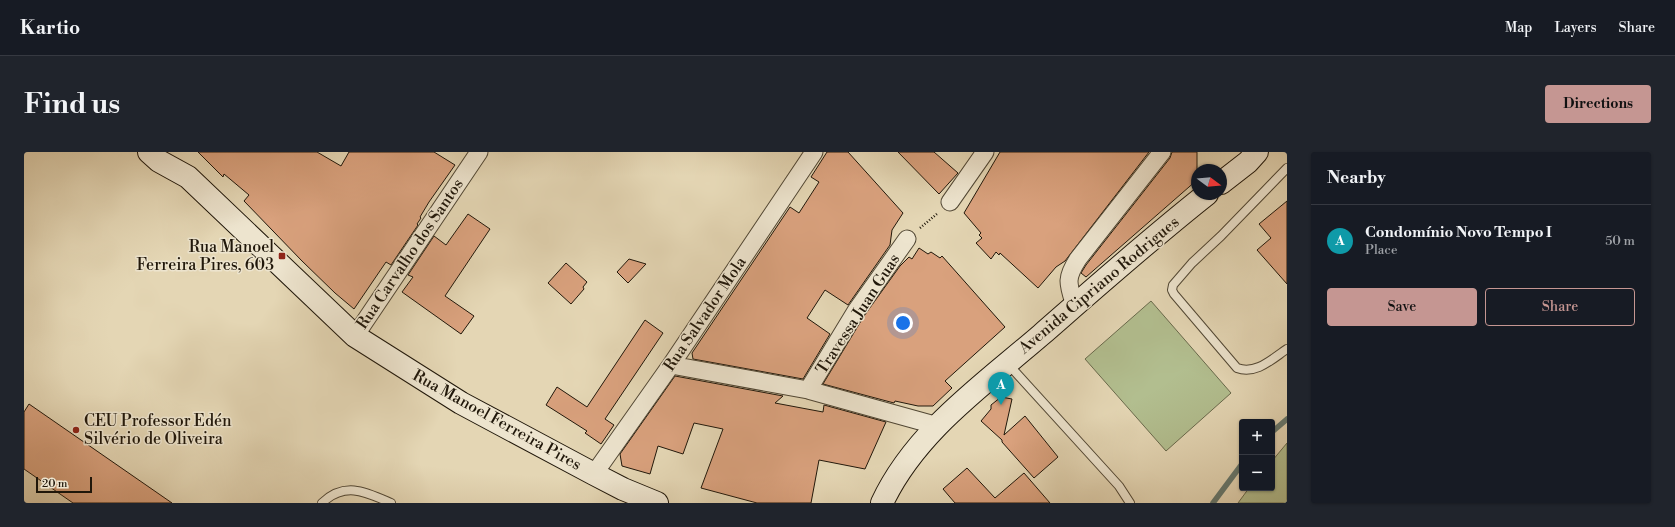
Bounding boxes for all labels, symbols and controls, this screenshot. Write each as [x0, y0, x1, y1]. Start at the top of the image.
text: Kartio [20, 16, 80, 40]
text: Map [1505, 19, 1532, 37]
text: Layers [1554, 19, 1597, 37]
text: Share [1619, 19, 1655, 37]
button: Directions [1545, 85, 1651, 123]
text: Find us [24, 87, 120, 122]
north arrow [1191, 164, 1227, 200]
text: Nearby [1327, 167, 1386, 189]
street label: Rua Carvalho dos Santos [352, 175, 468, 333]
street label: Avenida Cipriano Rodrigues [1014, 212, 1183, 359]
text: Condomínio Novo Tempo I [1365, 223, 1552, 242]
text: A [1335, 233, 1345, 249]
text: 50 m [1605, 233, 1635, 249]
place label: Rua Manoel Ferreira Pires, 603 [137, 237, 274, 275]
text: Place [1365, 242, 1397, 258]
street label: Travessa Juan Guas [812, 250, 904, 378]
marker: Rua Manoel Ferreira Pires, 603 [277, 251, 287, 261]
street label: Rua Salvador Mola [659, 252, 751, 375]
button: Save [1327, 288, 1477, 326]
button: Share [1485, 288, 1635, 326]
your location [893, 313, 913, 333]
street label: Rua Manoel Ferreira Pires [409, 365, 585, 475]
pin: A [988, 372, 1014, 405]
place label: CEU Professor Edén Silvério de Oliveira [84, 411, 232, 449]
map controls [1239, 419, 1275, 491]
button: + [1239, 419, 1275, 455]
marker: CEU Professor Edén Silvério de Oliveira [71, 425, 81, 435]
button: − [1239, 455, 1275, 491]
scale bar [36, 475, 92, 494]
text: 20 m [42, 477, 67, 491]

